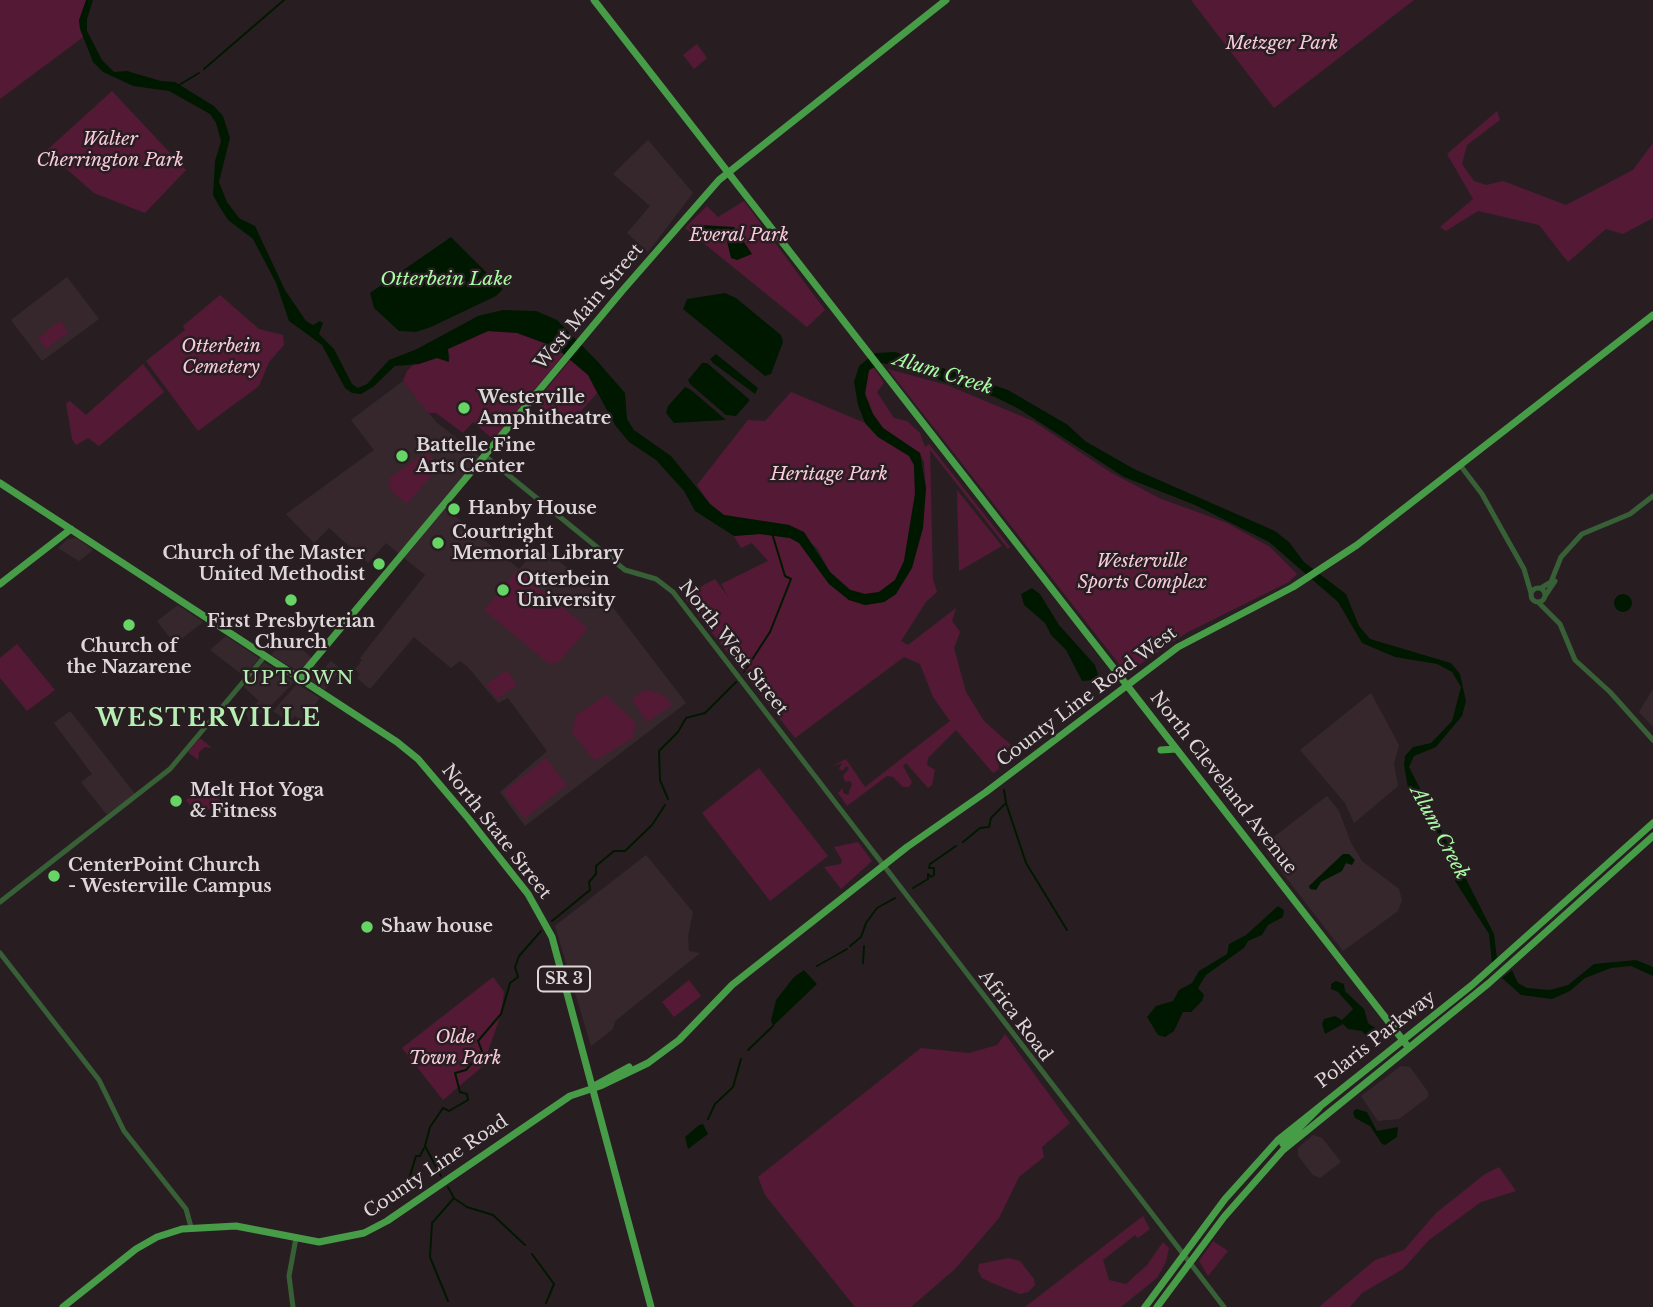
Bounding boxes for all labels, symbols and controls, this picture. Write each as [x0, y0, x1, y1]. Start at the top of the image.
park label: Metzger Park [1226, 33, 1338, 55]
park label: Walter Cherrington Park [36, 129, 184, 172]
park label: Everal Park [689, 225, 789, 247]
street label: West Main Street [530, 240, 648, 374]
water label: Otterbein Lake [380, 269, 512, 291]
park label: Otterbein Cemetery [181, 336, 261, 378]
water label: Alum Creek [891, 348, 995, 400]
place label: Westerville Amphitheatre [478, 387, 611, 430]
marker: Westerville Amphitheatre [456, 400, 472, 416]
place label: Battelle Fine Arts Center [416, 435, 536, 478]
marker: Battelle Fine Arts Center [394, 448, 410, 464]
park label: Heritage Park [770, 464, 888, 486]
place label: Hanby House [468, 498, 597, 520]
marker: Hanby House [446, 501, 462, 517]
place label: Courtright Memorial Library [452, 522, 624, 564]
marker: Courtright Memorial Library [430, 535, 446, 551]
place label: Church of the Master United Methodist [163, 543, 365, 586]
park label: Westerville Sports Complex [1077, 551, 1207, 594]
marker: Church of the Master United Methodist [371, 556, 387, 572]
place label: Otterbein University [517, 569, 615, 612]
street label: North West Street [674, 576, 792, 720]
marker: Otterbein University [495, 582, 511, 598]
marker: First Presbyterian Church [283, 592, 299, 608]
place label: First Presbyterian Church [207, 611, 375, 654]
marker: Church of the Nazarene [121, 617, 137, 633]
street label: County Line Road West [993, 622, 1181, 772]
place label: Church of the Nazarene [66, 636, 192, 678]
district label: UPTOWN [243, 668, 355, 690]
street label: North Cleveland Avenue [1145, 687, 1301, 879]
district label: WESTERVILLE [97, 705, 321, 733]
street label: North State Street [437, 760, 555, 904]
place label: Melt Hot Yoga & Fitness [190, 780, 324, 822]
water label: Alum Creek [1405, 783, 1473, 883]
marker: Melt Hot Yoga & Fitness [168, 793, 184, 809]
place label: CenterPoint Church - Westerville Campus [68, 855, 272, 898]
marker: CenterPoint Church - Westerville Campus [46, 868, 62, 884]
place label: Shaw house [381, 916, 493, 938]
marker: Shaw house [359, 919, 375, 935]
street label: Africa Road [974, 966, 1056, 1066]
road number: SR 3 [538, 967, 590, 992]
street label: Polaris Parkway [1312, 987, 1440, 1093]
park label: Olde Town Park [409, 1027, 501, 1070]
street label: County Line Road [360, 1111, 512, 1223]

